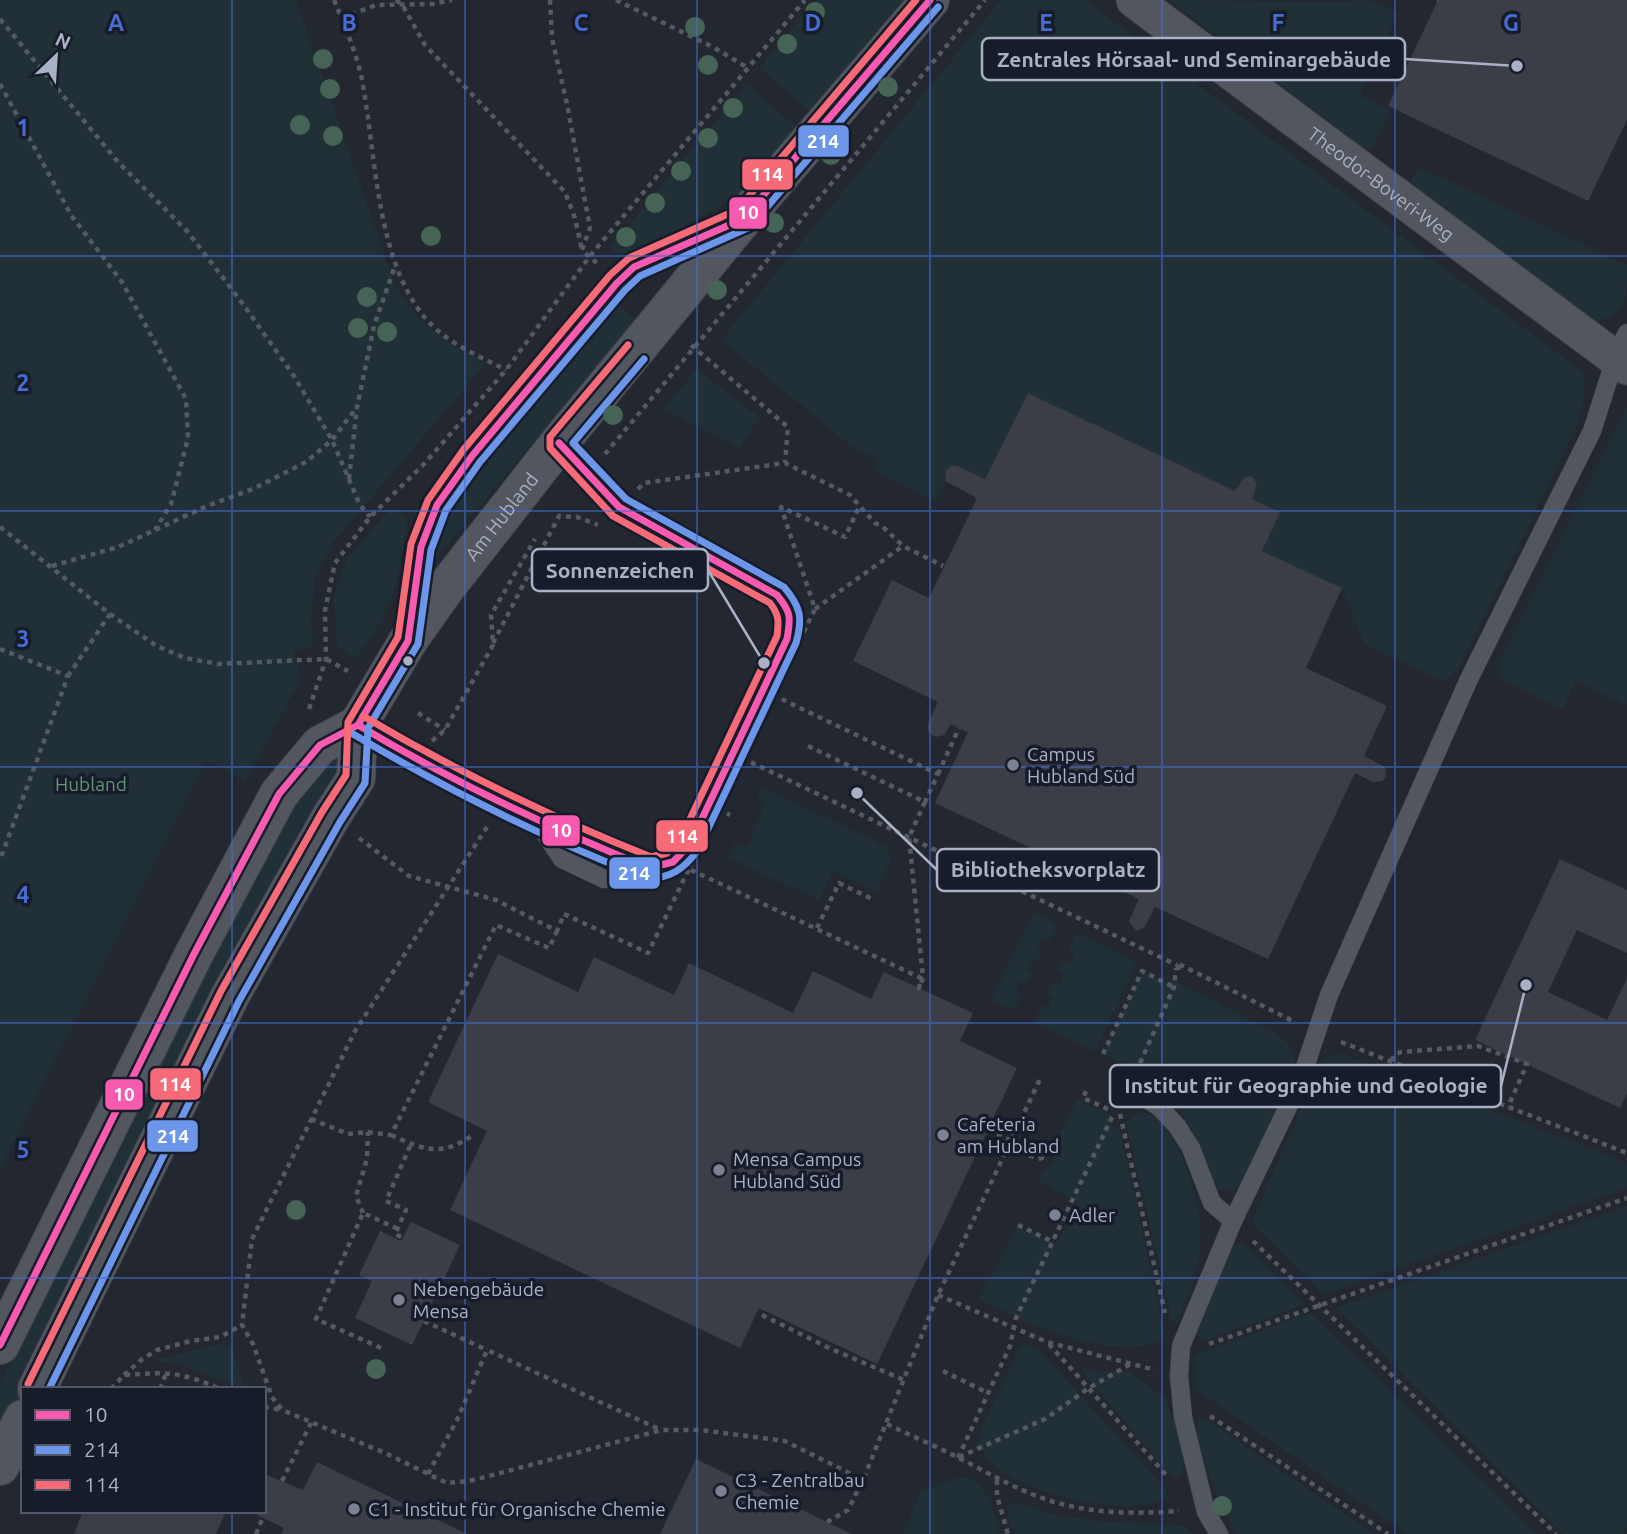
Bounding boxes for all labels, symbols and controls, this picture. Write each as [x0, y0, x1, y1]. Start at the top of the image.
text: A [108, 10, 124, 35]
text: B [341, 10, 357, 35]
text: C [574, 10, 589, 35]
text: D [805, 10, 821, 35]
text: E [1039, 10, 1053, 35]
text: F [1272, 10, 1285, 35]
text: G [1503, 10, 1519, 35]
north arrow [21, 21, 91, 91]
text: N [52, 28, 74, 54]
callout: Zentrales Hörsaal- und Seminargebäude [982, 38, 1405, 80]
text: Zentrales Hörsaal- und Seminargebäude [997, 47, 1391, 71]
text: 1 [17, 115, 29, 140]
street label: Theodor-Boveri-Weg [1304, 122, 1458, 245]
line badge: 214 [797, 124, 850, 158]
text: 214 [807, 130, 839, 152]
line badge: 114 [741, 158, 794, 191]
text: 114 [751, 163, 783, 185]
line badge: 10 [728, 196, 768, 230]
text: 10 [737, 201, 759, 223]
text: 2 [17, 370, 29, 395]
street label: Am Hubland [460, 468, 542, 565]
callout: Sonnenzeichen [532, 549, 708, 591]
text: Sonnenzeichen [546, 558, 694, 582]
text: 3 [17, 626, 29, 651]
unlabelled marker [401, 654, 415, 668]
place label: Campus Hubland Süd [1027, 743, 1135, 787]
marker: Campus Hubland Süd [1005, 757, 1021, 773]
park label: Hubland [55, 773, 127, 795]
line badge: 10 [541, 814, 581, 847]
text: 10 [550, 819, 572, 841]
line badge: 114 [655, 819, 709, 853]
text: 114 [666, 825, 698, 847]
callout: Bibliotheksvorplatz [937, 849, 1159, 891]
line badge: 214 [608, 856, 661, 890]
text: Bibliotheksvorplatz [951, 857, 1145, 881]
text: 214 [618, 862, 650, 884]
text: 4 [17, 882, 30, 907]
callout: Institut für Geographie und Geologie [1110, 1065, 1501, 1107]
line badge: 114 [149, 1067, 202, 1101]
text: 114 [159, 1073, 191, 1095]
text: Institut für Geographie und Geologie [1124, 1073, 1488, 1097]
line badge: 10 [104, 1078, 144, 1111]
text: 10 [113, 1083, 135, 1105]
place label: Cafeteria am Hubland [957, 1113, 1059, 1157]
line badge: 214 [146, 1119, 199, 1153]
text: 214 [157, 1125, 189, 1147]
marker: Cafeteria am Hubland [935, 1127, 951, 1143]
text: 5 [17, 1137, 29, 1162]
place label: Mensa Campus Hubland Süd [733, 1148, 861, 1192]
marker: Mensa Campus Hubland Süd [711, 1162, 727, 1178]
place label: Adler [1069, 1204, 1115, 1226]
marker: Adler [1047, 1207, 1063, 1223]
place label: Nebengebäude Mensa [413, 1278, 544, 1322]
marker: Nebengebäude Mensa [391, 1292, 407, 1308]
legend [21, 1387, 266, 1513]
text: 10 [84, 1402, 108, 1426]
text: 214 [84, 1437, 120, 1461]
place label: C3 - Zentralbau Chemie [735, 1469, 865, 1513]
text: 114 [84, 1472, 120, 1496]
marker: C3 - Zentralbau Chemie [713, 1483, 729, 1499]
place label: C1 - Institut für Organische Chemie [368, 1498, 666, 1520]
marker: C1 - Institut für Organische Chemie [346, 1501, 362, 1517]

